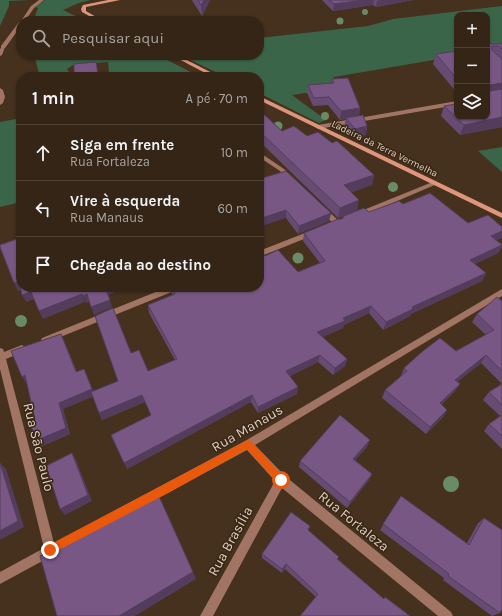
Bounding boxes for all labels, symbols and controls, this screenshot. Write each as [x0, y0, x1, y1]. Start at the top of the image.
map controls [454, 12, 490, 120]
button: + [454, 12, 490, 48]
search box [16, 16, 264, 60]
icon: search [30, 27, 52, 49]
text: Pesquisar aqui [62, 29, 164, 47]
button: − [454, 48, 490, 84]
button: layers [454, 84, 490, 120]
text: 1 min [32, 88, 75, 108]
text: A pé · 70 m [186, 91, 248, 106]
street label: Ladeira da Terra Vermelha [329, 118, 440, 180]
text: Siga em frente [70, 136, 174, 154]
icon: ahead [32, 142, 54, 164]
text: 10 m [221, 145, 248, 160]
text: Rua Fortaleza [70, 154, 150, 169]
text: Vire à esquerda [70, 192, 180, 210]
icon: left [32, 198, 54, 220]
text: 60 m [218, 201, 248, 216]
text: Rua Manaus [70, 210, 144, 225]
icon: arrive [32, 254, 54, 276]
text: Chegada ao destino [70, 256, 211, 274]
street label: Rua São Paulo [19, 401, 58, 493]
street label: Rua Manaus [209, 401, 286, 456]
route start [272, 471, 290, 489]
street label: Rua Fortaleza [315, 488, 393, 555]
street label: Rua Brasília [204, 503, 257, 579]
route end [41, 541, 59, 559]

